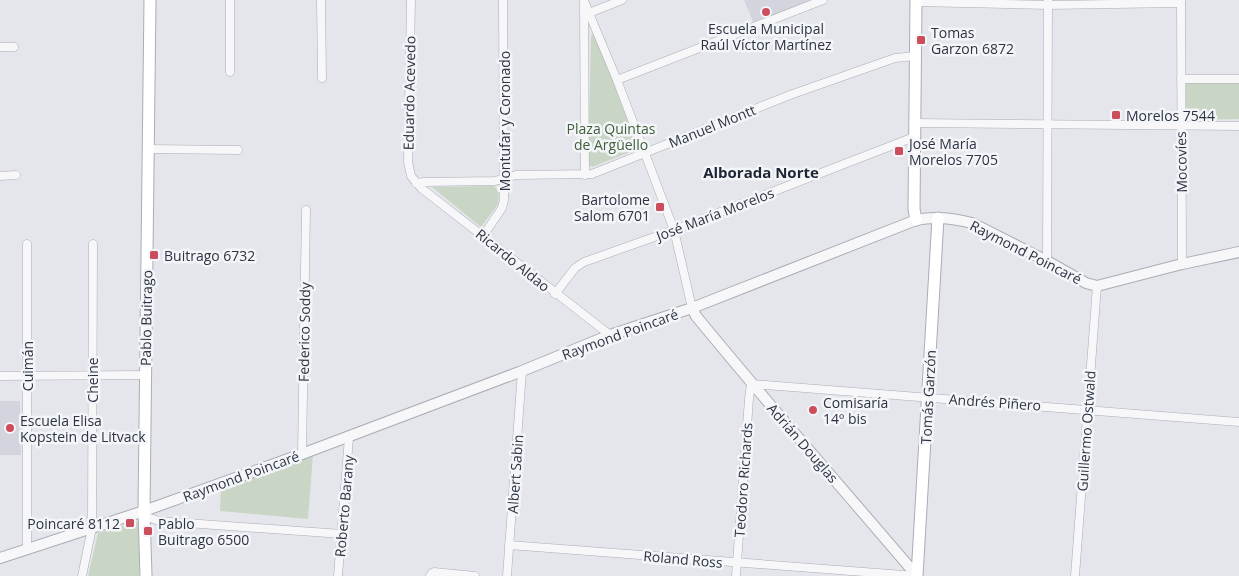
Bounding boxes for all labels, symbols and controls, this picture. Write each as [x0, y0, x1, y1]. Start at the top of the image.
marker: Escuela Municipal Raúl Víctor Martínez [760, 6, 772, 18]
place label: Escuela Municipal Raúl Víctor Martínez [700, 19, 832, 54]
place label: Tomas Garzon 6872 [931, 23, 1014, 58]
marker: Tomas Garzon 6872 [915, 34, 927, 46]
street label: Eduardo Acevedo [399, 36, 419, 150]
street label: Montufar y Coronado [495, 51, 514, 191]
street label: Manuel Montt [666, 100, 758, 152]
place label: Morelos 7544 [1126, 106, 1215, 125]
marker: Morelos 7544 [1110, 109, 1122, 121]
park label: Plaza Quintas de Argüello [567, 119, 656, 154]
street label: Mocovíes [1171, 131, 1191, 193]
place label: José María Morelos 7705 [907, 134, 998, 169]
marker: José María Morelos 7705 [893, 145, 905, 157]
district label: Alborada Norte [703, 162, 819, 182]
street label: José María Morelos [652, 183, 777, 246]
place label: Bartolome Salom 6701 [574, 190, 650, 225]
marker: Bartolome Salom 6701 [654, 201, 666, 213]
street label: Raymond Poincaré [967, 216, 1085, 288]
street label: Ricardo Aldao [472, 224, 554, 296]
place label: Buitrago 6732 [164, 246, 255, 265]
marker: Buitrago 6732 [148, 249, 160, 261]
street label: Pablo Buitrago [136, 270, 156, 366]
street label: Federico Soddy [294, 281, 314, 382]
street label: Raymond Poincaré [559, 304, 681, 364]
street label: Cuimán [18, 341, 37, 391]
street label: Tomás Garzón [916, 349, 940, 445]
street label: Cheine [83, 357, 102, 403]
street label: Guillermo Ostwald [1072, 370, 1100, 492]
street label: Andrés Piñero [948, 389, 1042, 415]
place label: Comisaría 14º bis [823, 393, 888, 428]
street label: Adrián Douglas [763, 399, 843, 487]
marker: Comisaría 14º bis [807, 404, 819, 416]
place label: Escuela Elisa Kopstein de Litvack [20, 411, 146, 446]
marker: Escuela Elisa Kopstein de Litvack [4, 422, 16, 434]
street label: Teodoro Richards [730, 422, 757, 538]
street label: Albert Sabin [503, 434, 527, 514]
street label: Raymond Poincaré [180, 446, 302, 506]
street label: Roberto Barany [330, 453, 358, 558]
place label: Poincaré 8112 [27, 514, 120, 533]
place label: Pablo Buitrago 6500 [158, 514, 249, 549]
marker: Poincaré 8112 [124, 517, 136, 529]
marker: Pablo Buitrago 6500 [142, 525, 154, 537]
street label: Roland Ross [643, 546, 724, 572]

